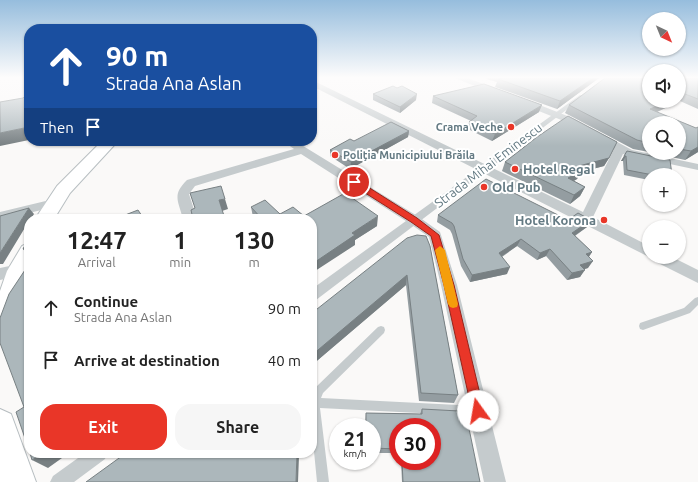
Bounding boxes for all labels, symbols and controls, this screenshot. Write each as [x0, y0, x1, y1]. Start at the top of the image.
north arrow [642, 12, 686, 56]
map controls [642, 12, 686, 264]
icon: ahead [40, 40, 92, 92]
text: 90 m [106, 40, 168, 71]
button: sound [642, 64, 686, 108]
text: Strada Ana Aslan [106, 73, 242, 93]
icon: arrive [82, 116, 104, 138]
button: search [642, 116, 686, 160]
text: Then [40, 119, 74, 136]
street label: Strada Mihai Eminescu [432, 120, 544, 210]
place label: Crama Veche [436, 121, 503, 133]
marker: Crama Veche [506, 122, 516, 132]
place label: Poliția Municipiului Brăila [343, 149, 475, 161]
marker: Poliția Municipiului Brăila [330, 150, 340, 160]
place label: Hotel Regal [523, 162, 595, 176]
marker: Hotel Regal [510, 164, 520, 174]
pin [337, 165, 371, 199]
button: + [642, 168, 686, 212]
icon: arrive [343, 171, 365, 193]
place label: Old Pub [492, 180, 541, 194]
marker: Old Pub [479, 182, 489, 192]
place label: Hotel Korona [515, 213, 596, 227]
marker: Hotel Korona [599, 215, 609, 225]
button: − [642, 220, 686, 264]
text: 12:47 [67, 227, 127, 254]
text: 1 [173, 227, 187, 254]
text: 130 [234, 227, 274, 254]
text: Arrival [78, 255, 116, 269]
text: min [169, 255, 191, 269]
text: m [248, 255, 260, 269]
text: Continue [74, 293, 138, 310]
icon: ahead [40, 297, 62, 319]
text: 90 m [268, 300, 301, 317]
text: Strada Ana Aslan [74, 310, 172, 324]
icon: arrive [40, 349, 62, 371]
text: Arrive at destination [74, 352, 220, 369]
text: 40 m [268, 352, 301, 369]
position arrow [457, 390, 499, 432]
button: Exit [40, 404, 167, 450]
button: Share [175, 404, 301, 450]
speed limit sign: 30 [389, 418, 441, 470]
text: 21 [344, 427, 366, 450]
text: km/h [343, 448, 367, 459]

